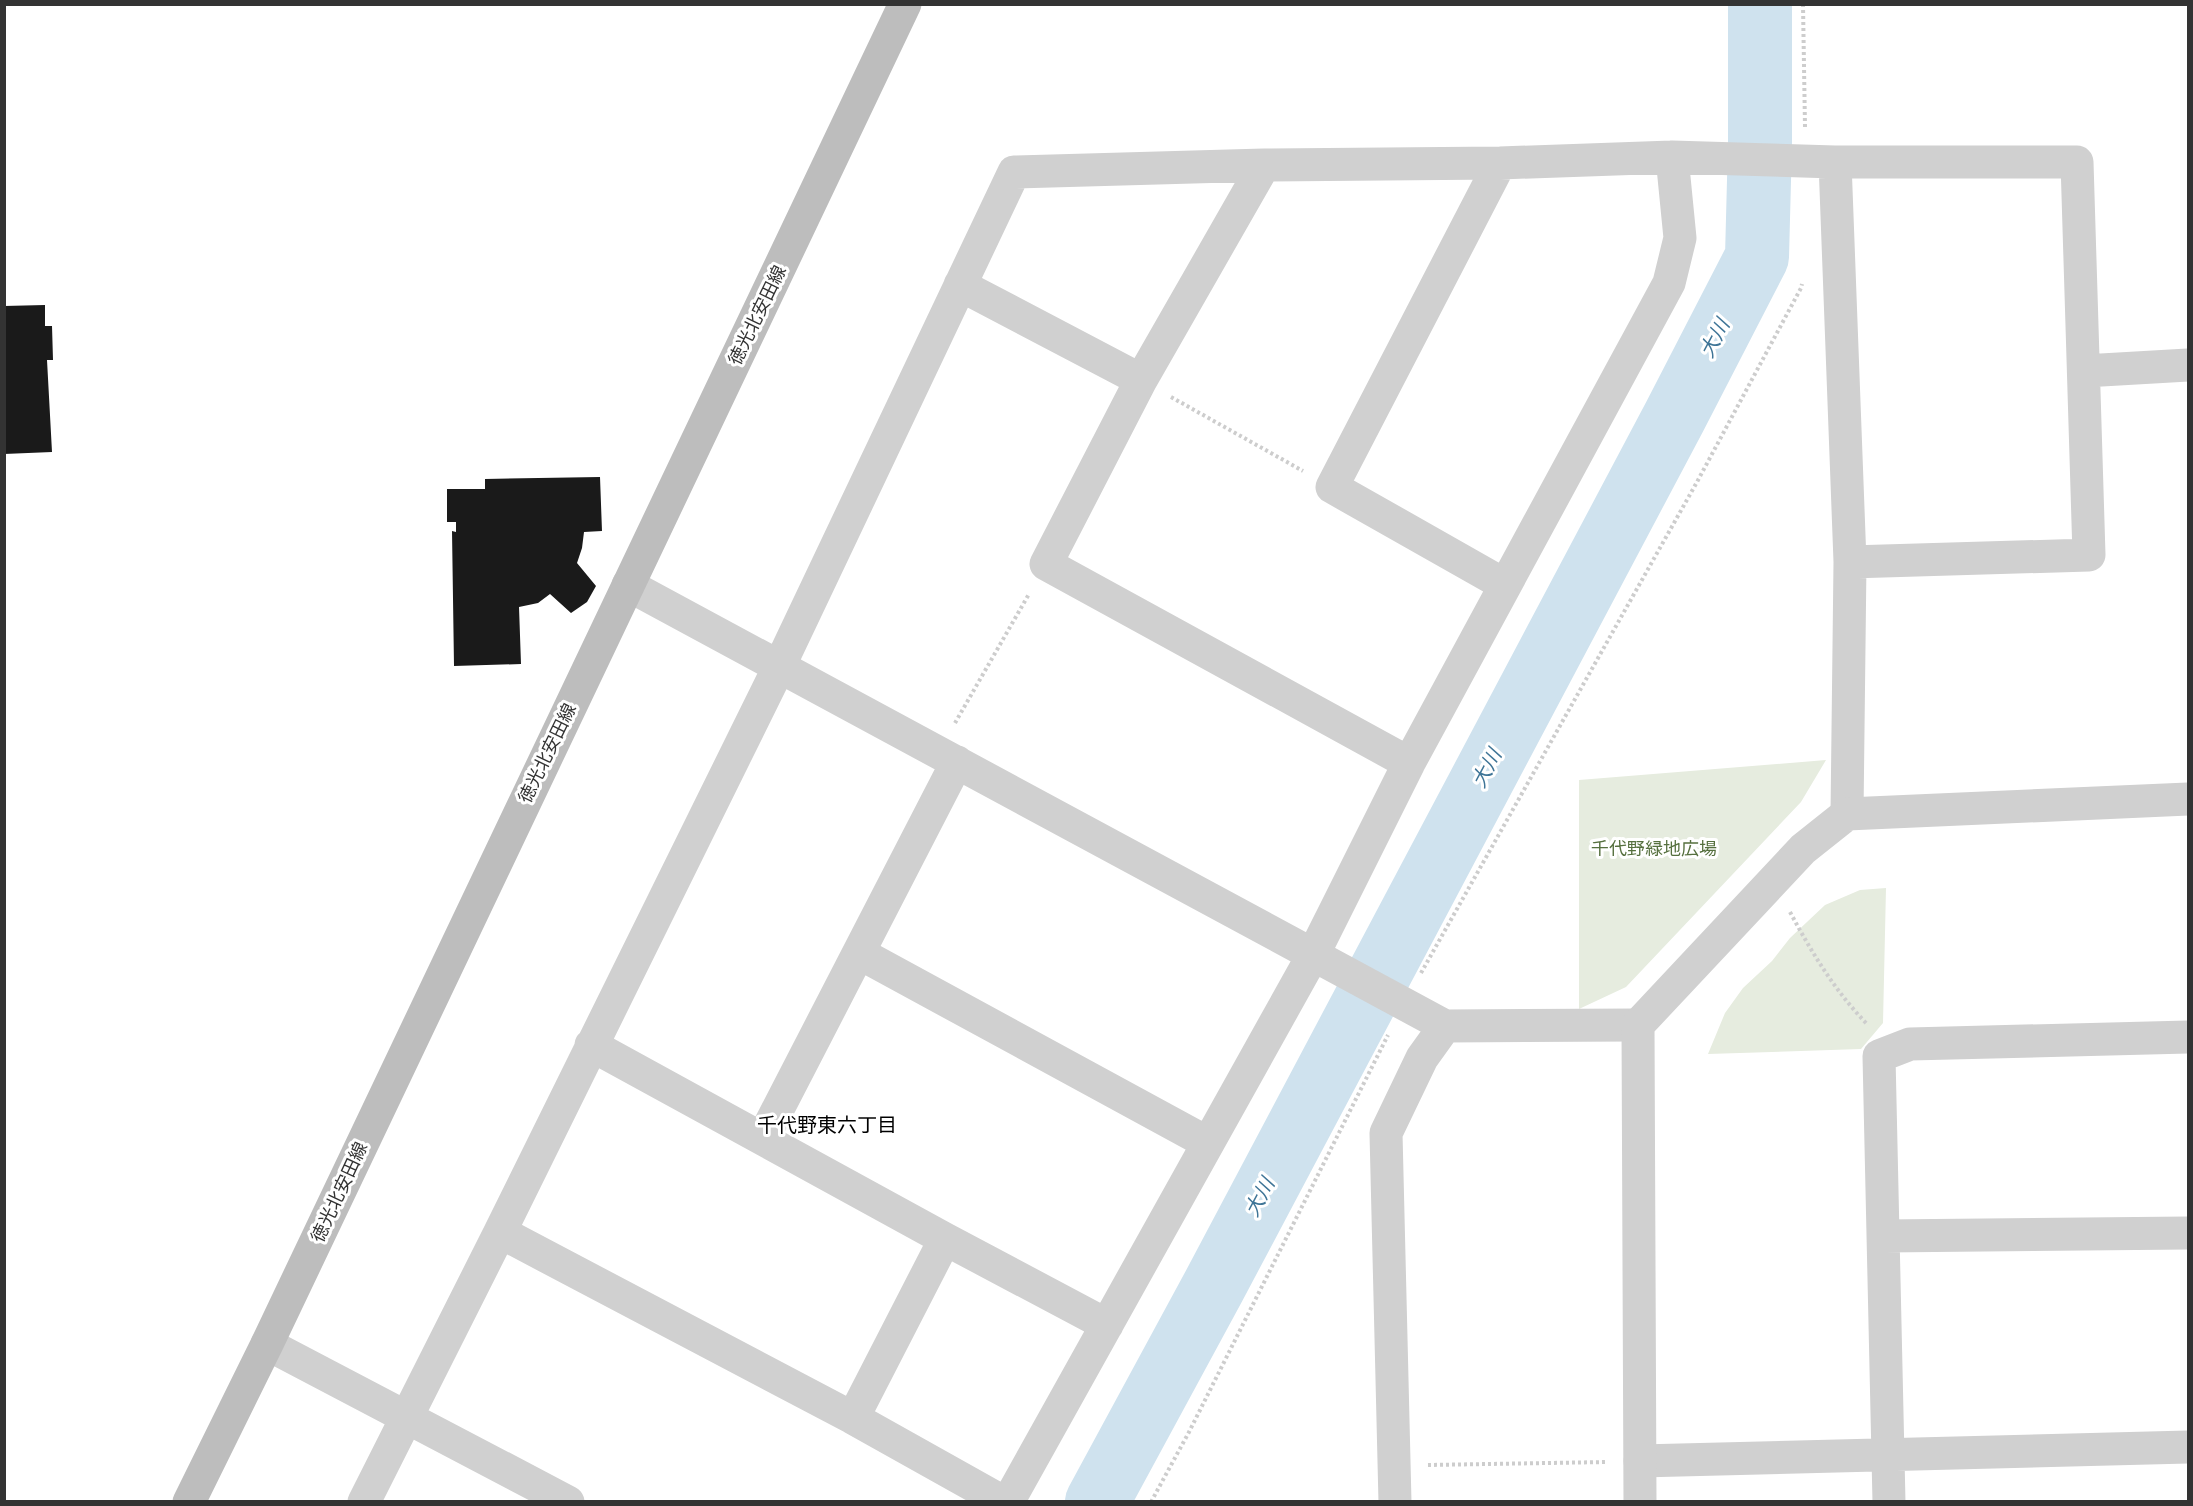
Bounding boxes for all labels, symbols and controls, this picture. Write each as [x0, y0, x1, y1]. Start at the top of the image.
street label: 徳光北安田線 [723, 261, 791, 369]
water label: 大川 [1694, 313, 1735, 362]
street label: 徳光北安田線 [513, 699, 581, 807]
water label: 大川 [1466, 743, 1507, 792]
park label: 千代野緑地広場 [1591, 837, 1717, 860]
district label: 千代野東六丁目 [757, 1112, 897, 1137]
street label: 徳光北安田線 [306, 1138, 372, 1246]
water label: 大川 [1239, 1172, 1280, 1221]

